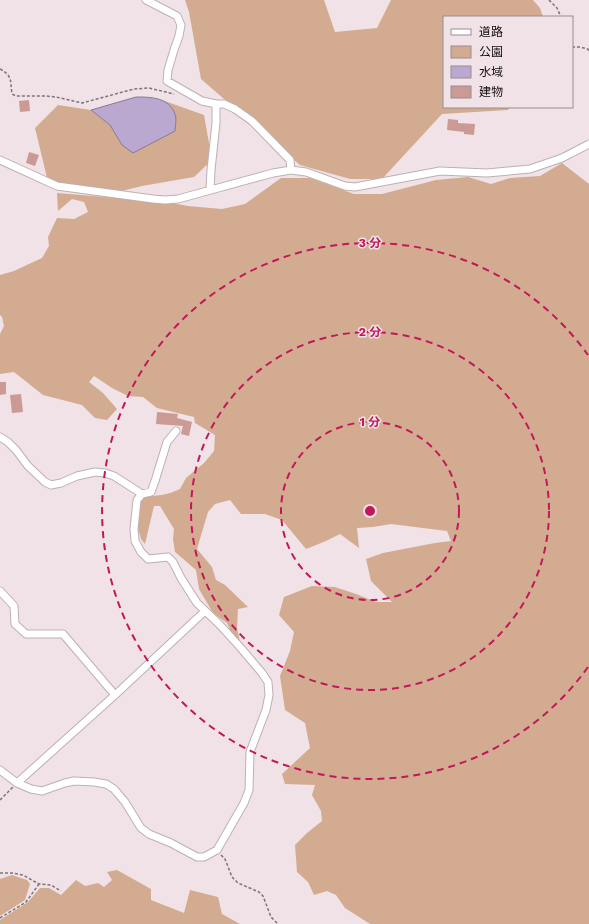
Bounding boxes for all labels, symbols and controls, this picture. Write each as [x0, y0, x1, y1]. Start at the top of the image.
legend [443, 16, 573, 108]
text: 道路 [479, 25, 503, 39]
text: 公園 [479, 45, 503, 59]
text: 水域 [479, 65, 503, 79]
text: 建物 [479, 85, 503, 99]
text: 3 分 [359, 236, 381, 250]
text: 2 分 [359, 325, 381, 339]
text: 1 分 [360, 415, 380, 429]
centre of rings [363, 504, 377, 518]

